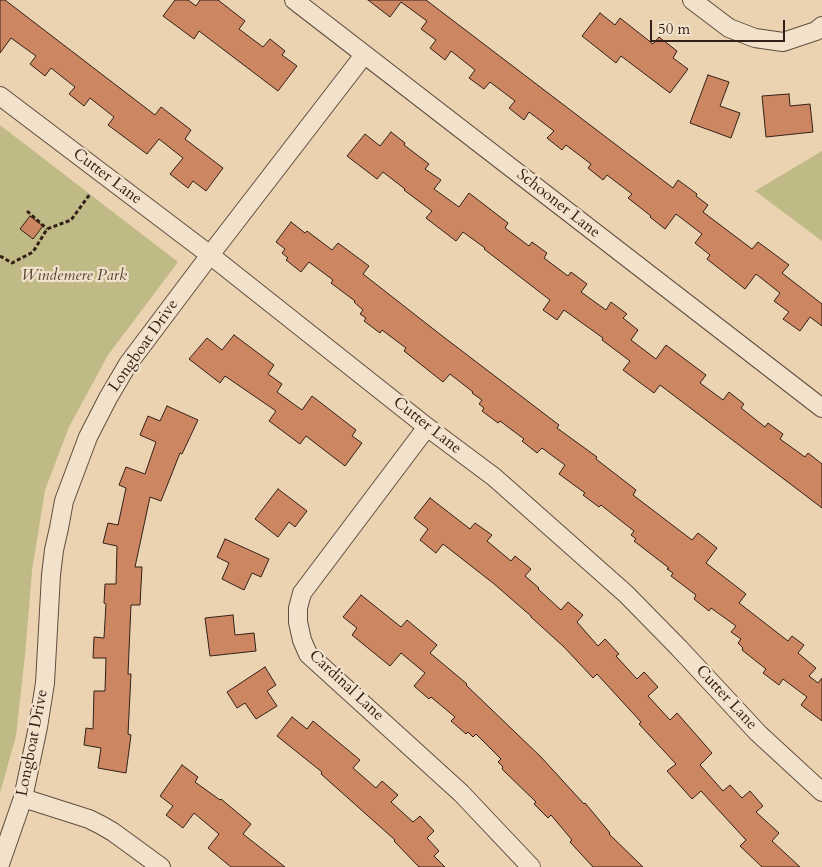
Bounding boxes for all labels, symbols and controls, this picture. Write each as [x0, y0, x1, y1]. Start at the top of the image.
scale bar [652, 10, 787, 42]
text: 50 m [658, 19, 690, 39]
street label: Cutter Lane [69, 145, 145, 209]
street label: Schooner Lane [512, 165, 604, 243]
park label: Windemere Park [21, 266, 127, 286]
street label: Longboat Drive [105, 296, 183, 396]
street label: Cutter Lane [389, 393, 465, 459]
street label: Cardinal Lane [305, 646, 387, 726]
street label: Cutter Lane [691, 662, 761, 734]
street label: Longboat Drive [13, 688, 53, 798]

